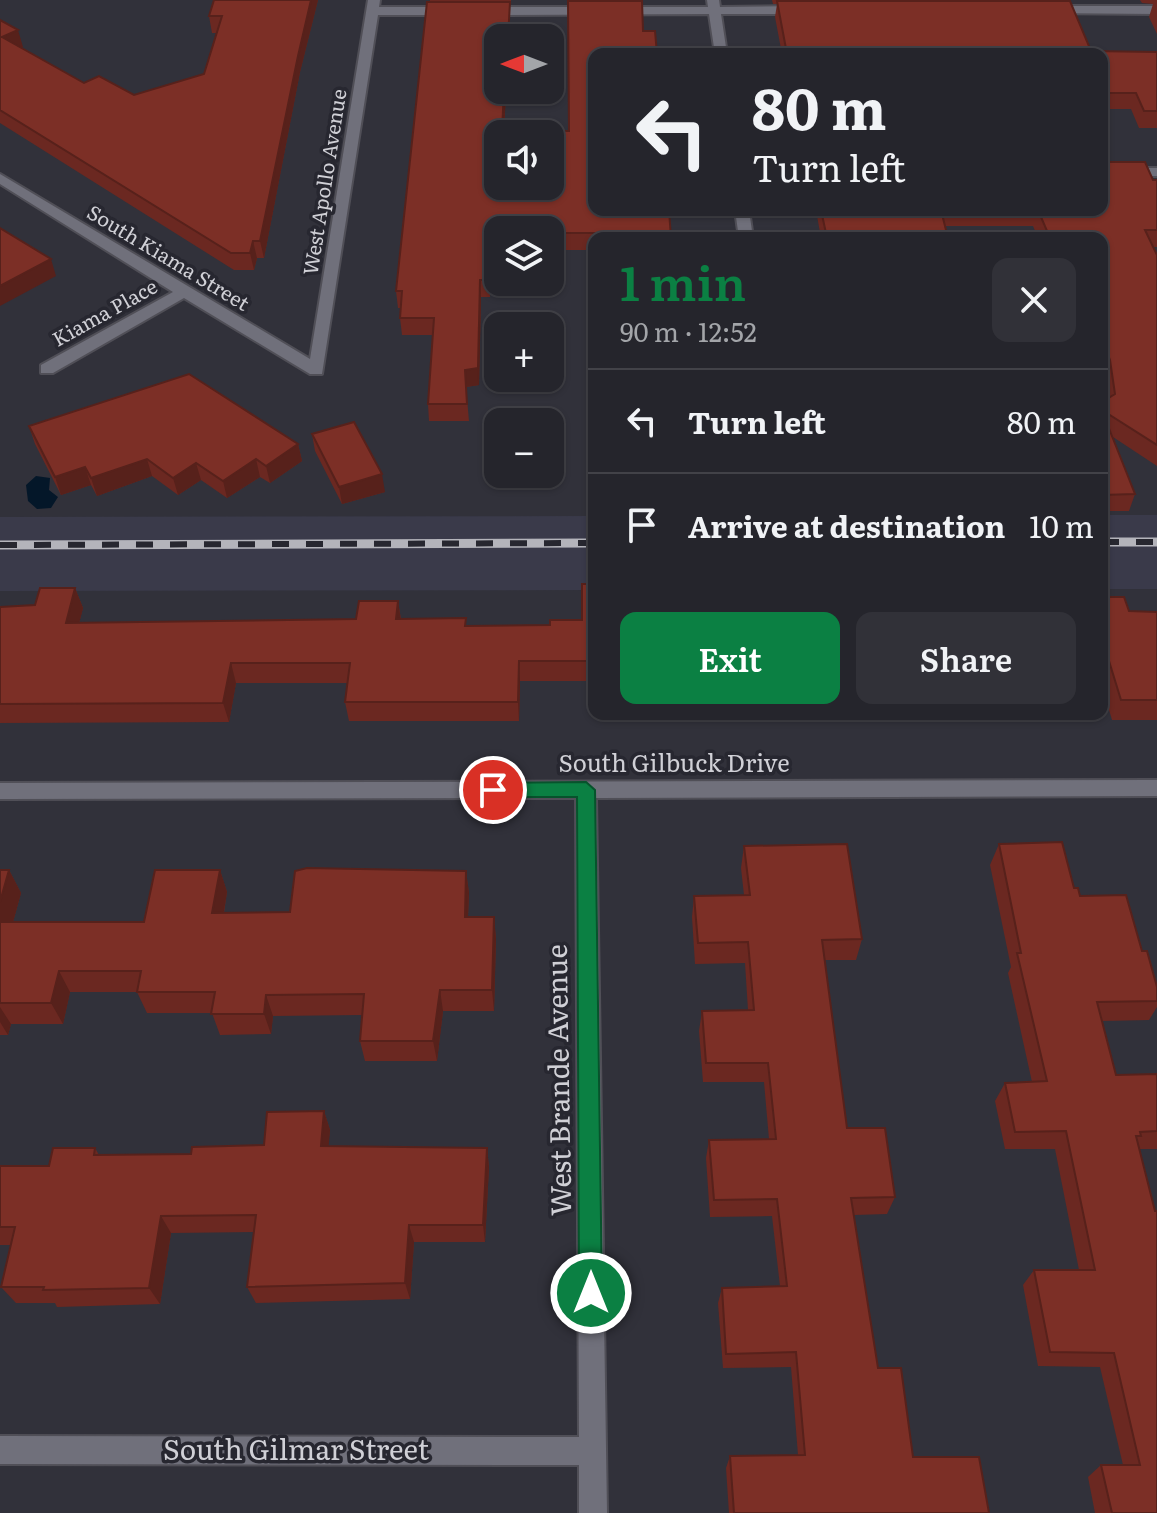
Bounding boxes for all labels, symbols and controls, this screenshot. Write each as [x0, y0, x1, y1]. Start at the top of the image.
north arrow [484, 24, 564, 104]
map controls [484, 24, 564, 488]
text: 80 m [752, 64, 887, 147]
icon: left [620, 80, 724, 184]
street label: West Apollo Avenue [293, 86, 353, 277]
button: sound [484, 120, 564, 200]
text: Turn left [752, 140, 906, 193]
street label: South Kiama Street [82, 196, 256, 317]
button: layers [484, 216, 564, 296]
text: 1 min [620, 245, 746, 316]
button: close [992, 258, 1076, 342]
street label: Kiama Place [46, 270, 162, 353]
text: 90 m · 12:52 [620, 311, 757, 350]
button: + [484, 312, 564, 392]
icon: left [620, 399, 664, 443]
text: Turn left [688, 399, 826, 443]
text: 80 m [1007, 399, 1076, 443]
button: − [484, 408, 564, 488]
icon: arrive [620, 503, 664, 547]
text: Arrive at destination [688, 503, 1005, 547]
text: 10 m [1029, 503, 1094, 547]
button: Exit [620, 612, 840, 704]
button: Share [856, 612, 1076, 704]
street label: South Gilbuck Drive [558, 744, 790, 779]
pin [459, 756, 527, 824]
icon: arrive [471, 768, 515, 812]
street label: West Brande Avenue [534, 944, 580, 1216]
position arrow [549, 1251, 633, 1335]
street label: South Gilmar Street [163, 1427, 430, 1469]

